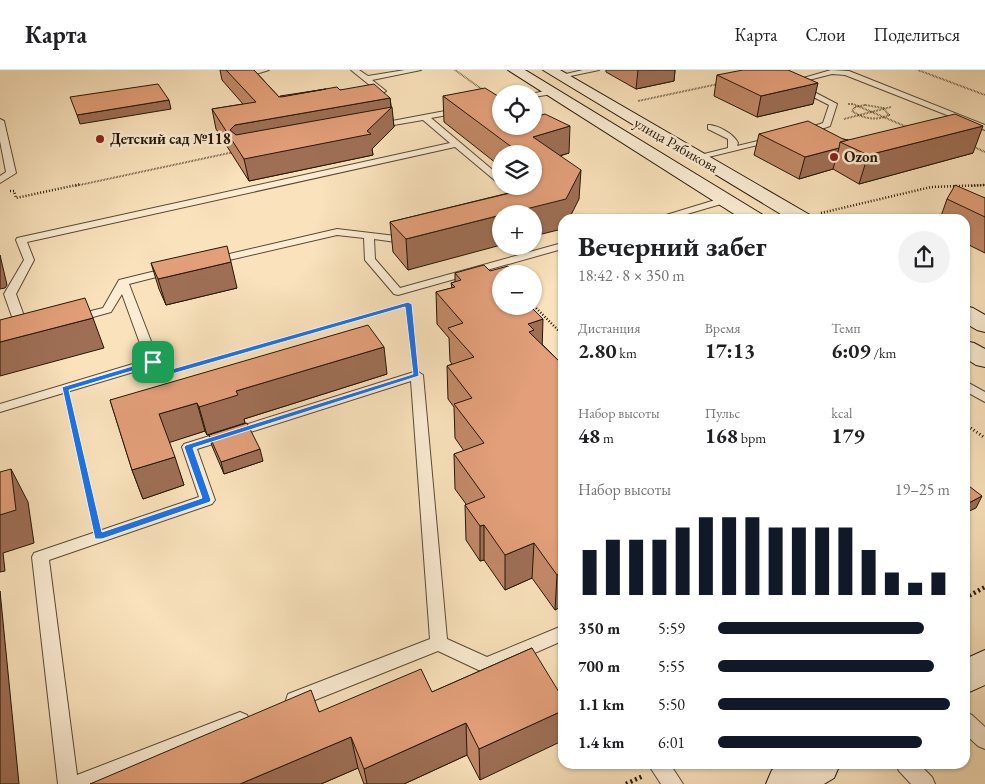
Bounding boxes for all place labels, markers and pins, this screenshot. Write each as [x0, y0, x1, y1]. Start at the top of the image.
place label: Детский сад №118 [110, 129, 231, 148]
marker: Детский сад №118 [94, 133, 106, 145]
place label: Ozon [844, 147, 879, 166]
marker: Ozon [828, 151, 840, 163]
pin [132, 341, 174, 383]

